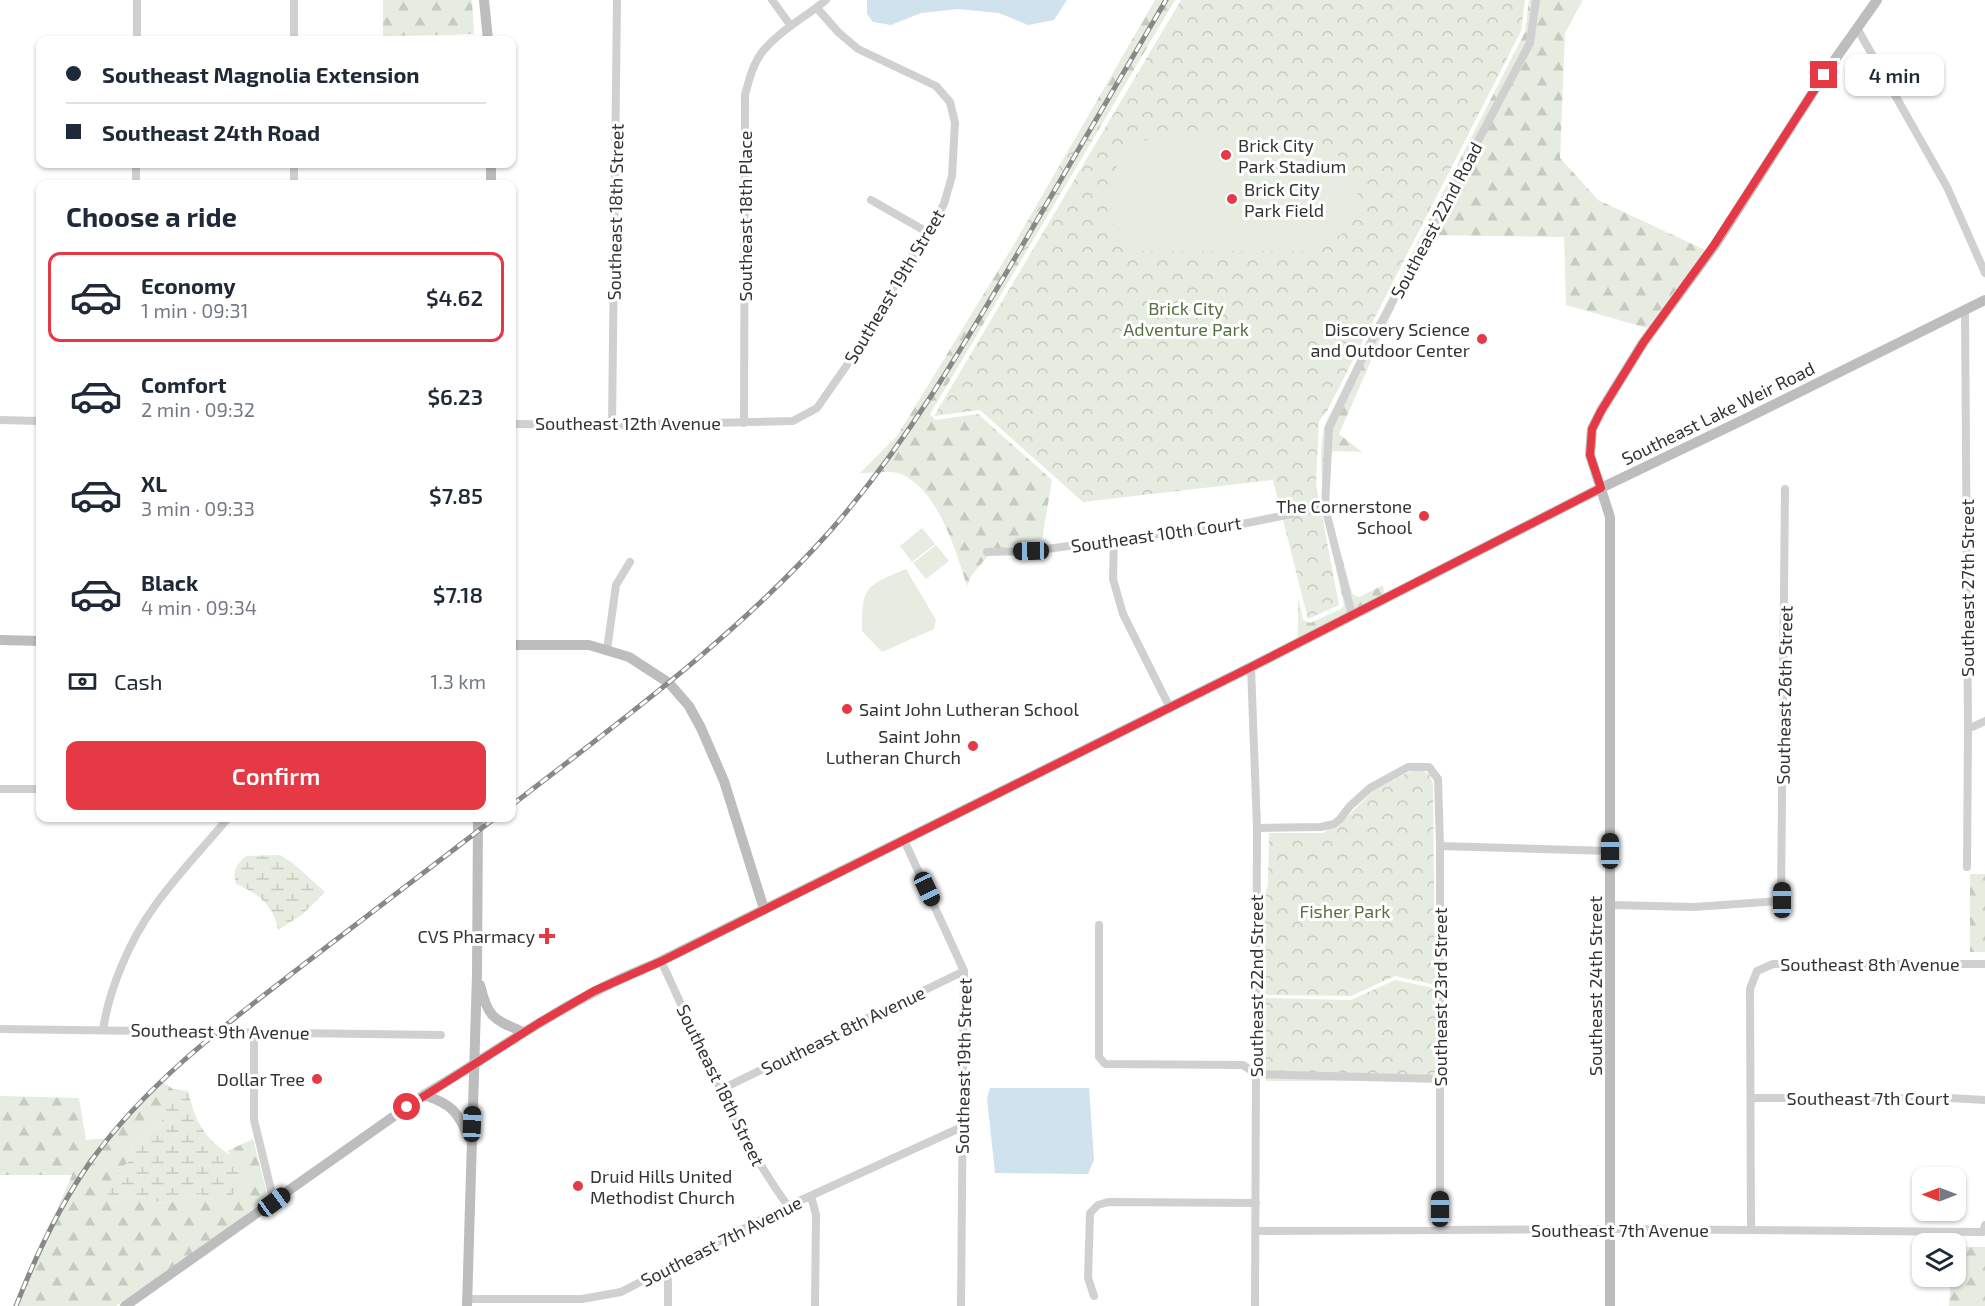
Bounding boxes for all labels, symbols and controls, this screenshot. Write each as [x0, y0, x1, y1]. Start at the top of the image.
callout: 4 min [1845, 54, 1944, 96]
text: Southeast Magnolia Extension [102, 61, 420, 87]
route end [1810, 61, 1837, 88]
text: 4 min [1869, 63, 1920, 87]
text: Southeast 24th Road [102, 119, 320, 145]
street label: Southeast 18th Street [602, 123, 628, 301]
street label: Southeast 18th Place [734, 130, 756, 302]
place label: Brick City Park Stadium [1238, 134, 1346, 177]
street label: Southeast 22nd Road [1385, 138, 1487, 302]
marker: Brick City Park Stadium [1219, 148, 1233, 162]
place label: Brick City Park Field [1244, 178, 1324, 221]
marker: Brick City Park Field [1225, 192, 1239, 206]
text: Choose a ride [66, 200, 237, 232]
street label: Southeast 19th Street [839, 205, 949, 367]
icon: car [69, 270, 123, 324]
text: Economy [141, 272, 236, 298]
text: $4.62 [426, 284, 483, 310]
park label: Brick City Adventure Park [1123, 297, 1249, 340]
text: 1 min · 09:31 [141, 298, 248, 322]
place label: Discovery Science and Outdoor Center [1310, 318, 1470, 361]
marker: Discovery Science and Outdoor Center [1475, 332, 1489, 346]
street label: Southeast Lake Weir Road [1618, 357, 1818, 469]
icon: car [69, 369, 123, 423]
text: Comfort [141, 371, 226, 397]
text: $6.23 [427, 383, 483, 409]
text: 2 min · 09:32 [141, 397, 255, 421]
street label: Southeast 12th Avenue [535, 412, 721, 434]
icon: car [69, 468, 123, 522]
text: XL [141, 470, 167, 496]
text: $7.85 [429, 482, 483, 508]
place label: The Cornerstone School [1276, 495, 1413, 538]
text: 3 min · 09:33 [141, 496, 255, 520]
street label: Southeast 27th Street [1956, 499, 1978, 677]
marker: The Cornerstone School [1417, 509, 1431, 523]
street label: Southeast 10th Court [1069, 511, 1243, 557]
car [1013, 542, 1049, 560]
icon: car [69, 567, 123, 621]
text: Black [141, 569, 198, 595]
text: $7.18 [433, 581, 483, 607]
text: 4 min · 09:34 [141, 595, 257, 619]
street label: Southeast 26th Street [1771, 605, 1797, 785]
icon: cash [66, 665, 99, 698]
text: Cash [114, 668, 163, 694]
text: 1.3 km [430, 669, 486, 693]
place label: Saint John Lutheran School [859, 698, 1080, 720]
marker: Saint John Lutheran School [840, 702, 854, 716]
place label: Saint John Lutheran Church [826, 725, 961, 768]
marker: Saint John Lutheran Church [966, 739, 980, 753]
button: Confirm [66, 741, 486, 810]
car [1601, 833, 1619, 869]
car [911, 869, 943, 909]
car [1773, 882, 1791, 918]
street label: Southeast 22nd Street [1245, 895, 1267, 1077]
street label: Southeast 24th Street [1584, 896, 1606, 1076]
park label: Fisher Park [1299, 900, 1391, 922]
street label: Southeast 23rd Street [1429, 907, 1451, 1086]
place label: CVS Pharmacy [418, 925, 535, 947]
marker: CVS Pharmacy [540, 929, 554, 943]
street label: Southeast 8th Avenue [1780, 953, 1960, 975]
street label: Southeast 19th Street [950, 978, 976, 1154]
street label: Southeast 8th Avenue [757, 981, 929, 1079]
street label: Southeast 18th Street [672, 1001, 770, 1169]
street label: Southeast 9th Avenue [130, 1018, 310, 1044]
place label: Dollar Tree [217, 1068, 305, 1090]
marker: Dollar Tree [310, 1072, 324, 1086]
street label: Southeast 7th Court [1787, 1087, 1950, 1109]
route start [393, 1093, 420, 1120]
car [462, 1106, 482, 1142]
place label: Druid Hills United Methodist Church [590, 1165, 735, 1208]
north arrow [1912, 1167, 1966, 1221]
map controls [1912, 1167, 1966, 1287]
marker: Druid Hills United Methodist Church [571, 1179, 585, 1193]
car [254, 1184, 294, 1220]
street label: Southeast 7th Avenue [637, 1191, 805, 1291]
car [1431, 1191, 1449, 1227]
street label: Southeast 7th Avenue [1531, 1219, 1709, 1241]
button: layers [1912, 1233, 1966, 1287]

